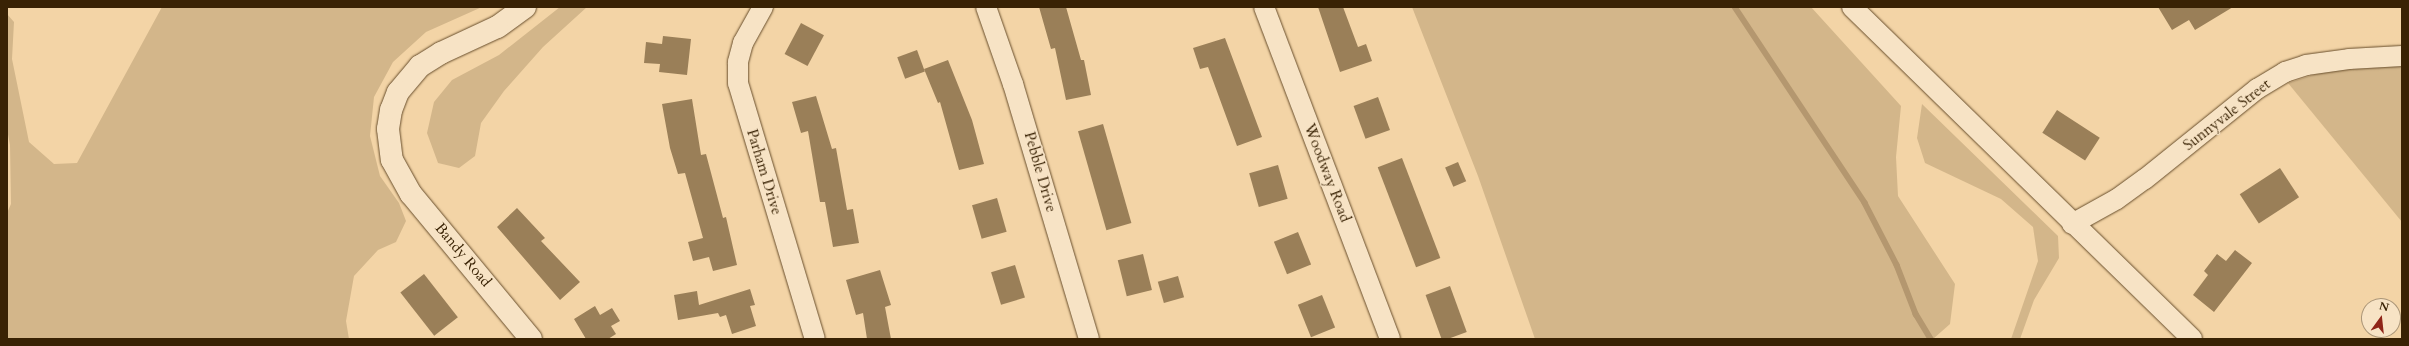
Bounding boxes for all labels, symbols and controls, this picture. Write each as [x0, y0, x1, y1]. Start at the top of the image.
street label: Sunnyvale Street [2180, 75, 2274, 155]
street label: Woodway Road [1300, 121, 1354, 225]
street label: Parham Drive [742, 127, 786, 217]
street label: Pebble Drive [1020, 130, 1060, 214]
street label: Bandy Road [431, 219, 495, 291]
north arrow [2361, 298, 2401, 338]
text: N [2377, 298, 2391, 315]

